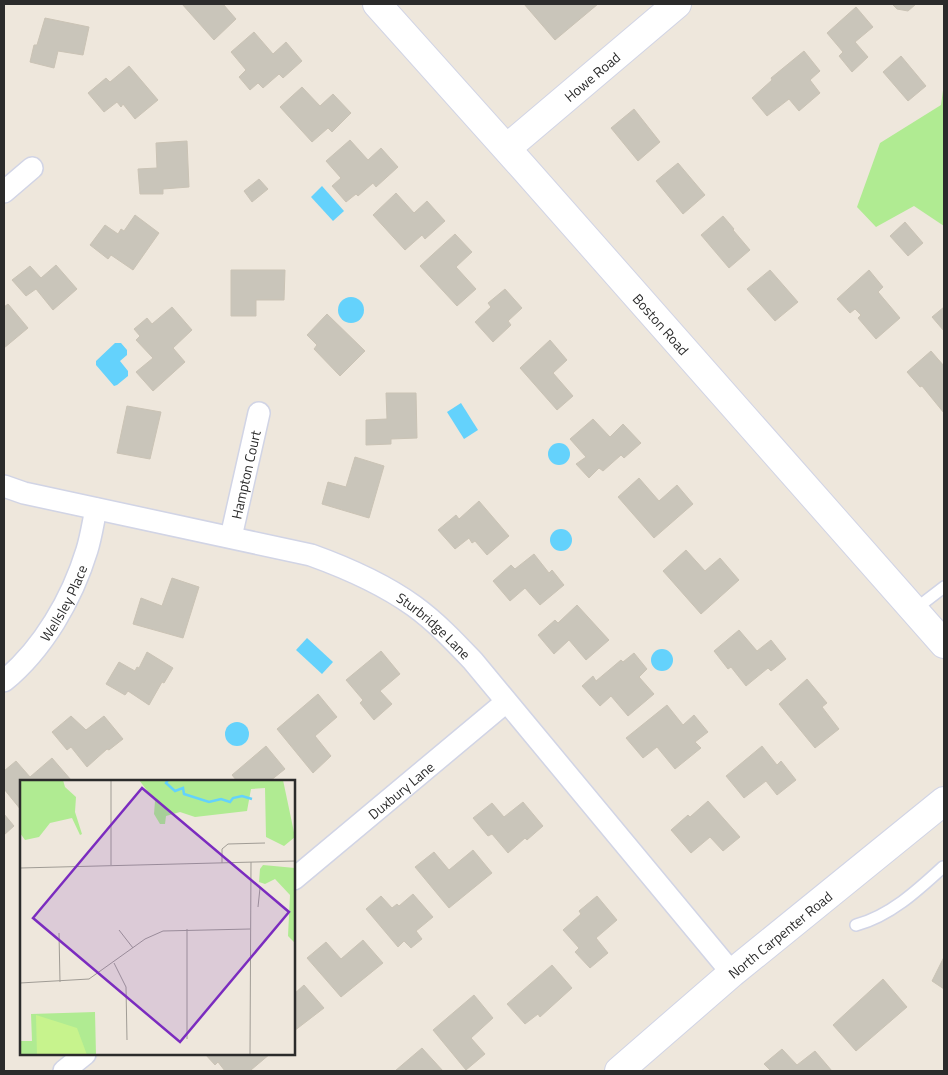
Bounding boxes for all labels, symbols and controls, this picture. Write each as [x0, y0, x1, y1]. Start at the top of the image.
street label: Howe Road [559, 46, 624, 106]
street label: Boston Road [628, 288, 694, 359]
street label: Hampton Court [225, 428, 265, 521]
street label: Wellsley Place [34, 562, 92, 645]
street label: Sturbridge Lane [393, 587, 476, 664]
street label: Duxbury Lane [363, 756, 438, 824]
inset map [20, 780, 295, 1055]
street label: North Carpenter Road [723, 886, 836, 983]

